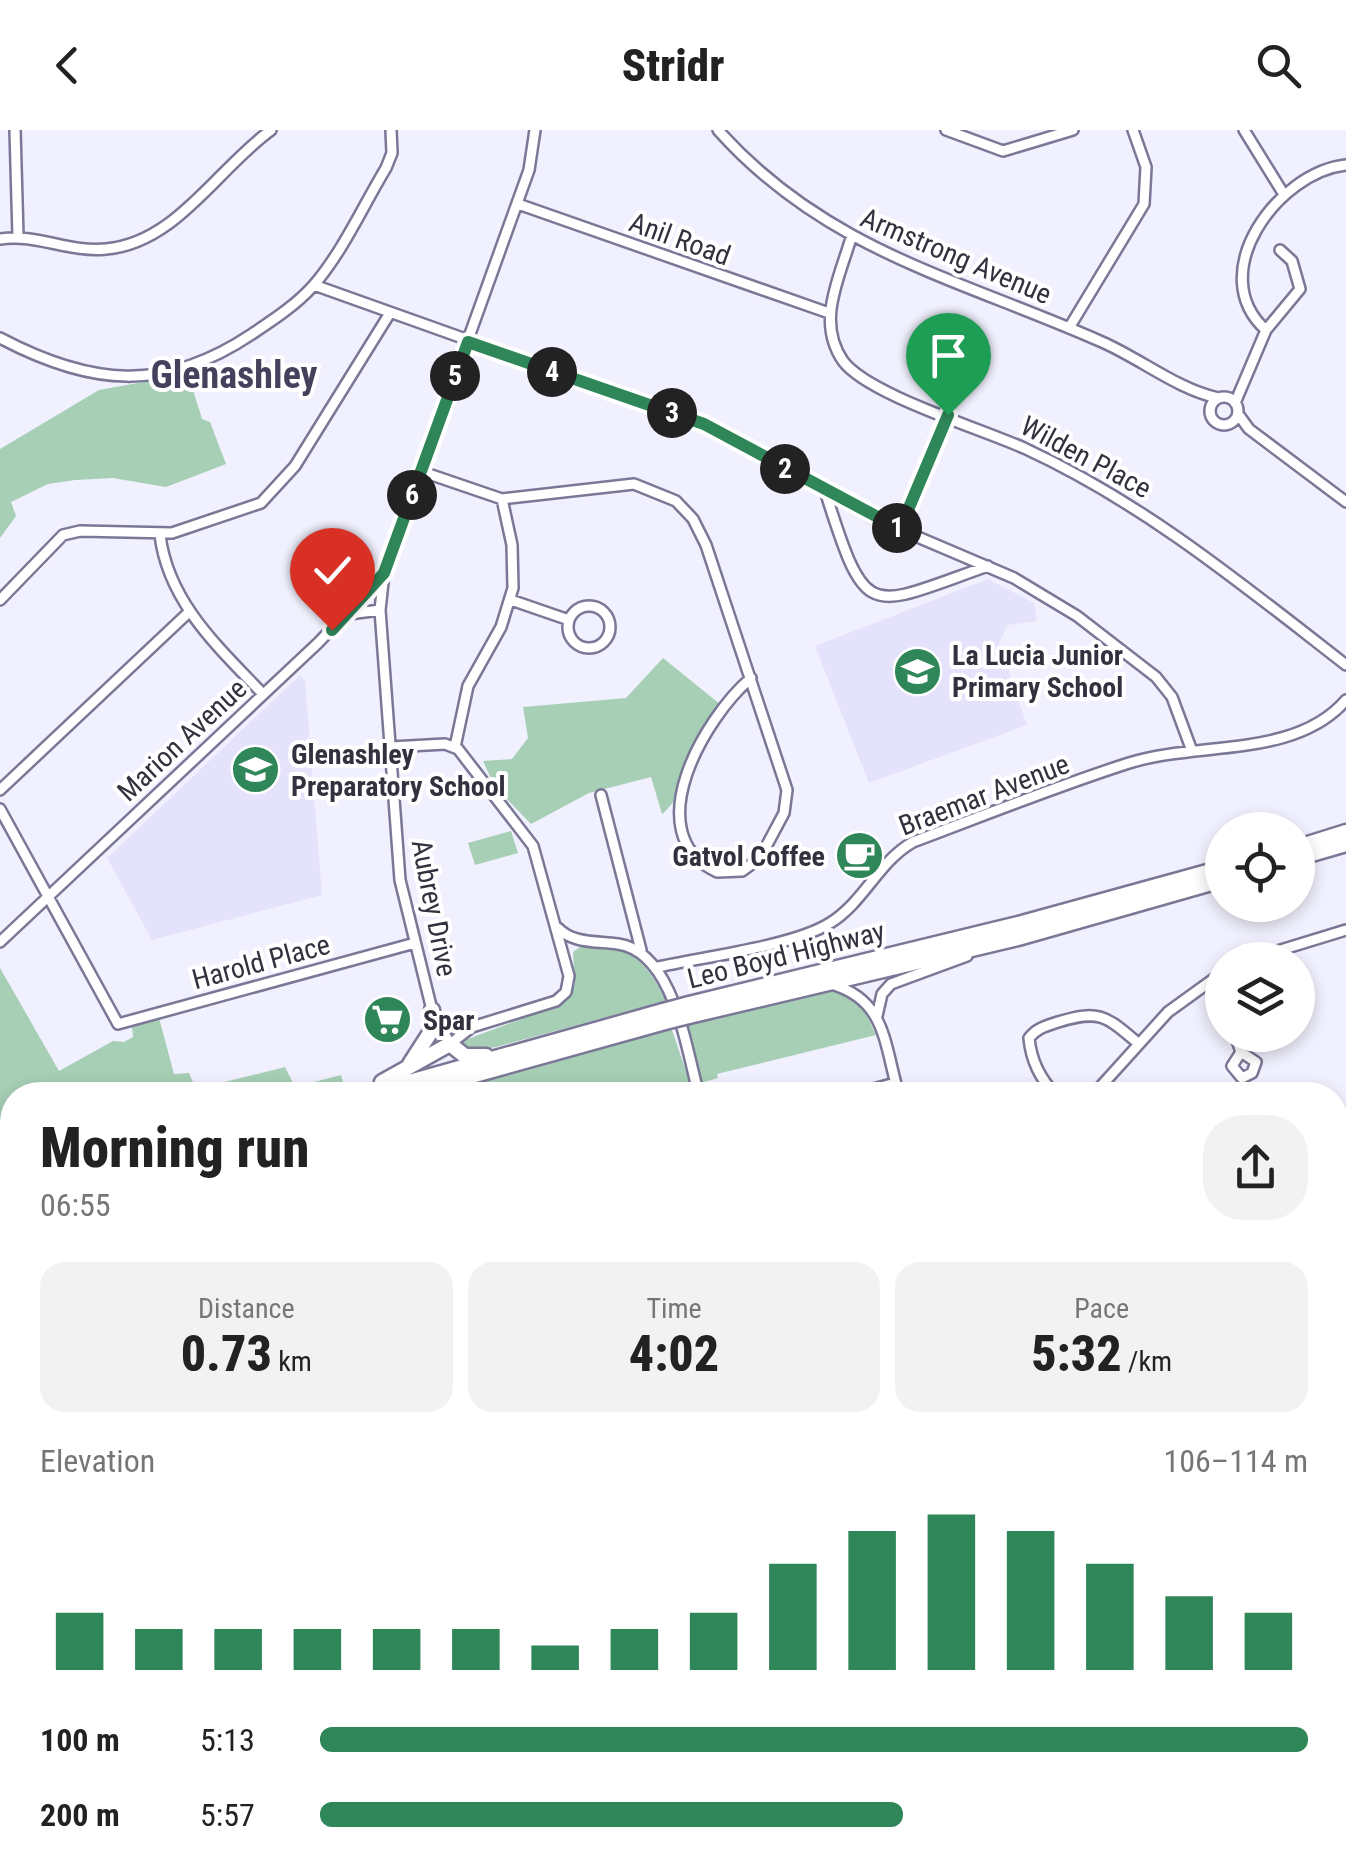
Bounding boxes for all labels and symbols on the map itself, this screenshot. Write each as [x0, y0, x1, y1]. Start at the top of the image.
street label: Armstrong Avenue [856, 201, 1056, 311]
street label: Anil Road [625, 206, 735, 272]
pin [906, 313, 991, 416]
pin: 4 [527, 347, 577, 397]
pin: 5 [430, 351, 480, 401]
district label: Glenashley [150, 353, 318, 397]
pin: 3 [647, 388, 697, 438]
street label: Wilden Place [1015, 409, 1157, 505]
pin: 2 [760, 444, 810, 494]
pin: 6 [387, 470, 437, 520]
pin: 1 [872, 503, 922, 553]
pin [290, 528, 375, 631]
place label: La Lucia Junior Primary School [952, 639, 1123, 704]
school or university icon: La Lucia Junior Primary School [891, 645, 943, 697]
street label: Marion Avenue [111, 672, 253, 808]
place label: Glenashley Preparatory School [291, 738, 506, 803]
school or university icon: Glenashley Preparatory School [230, 744, 282, 796]
street label: Braemar Avenue [894, 747, 1074, 843]
cafe icon: Gatvol Coffee [834, 830, 886, 882]
street label: Aubrey Drive [405, 837, 463, 979]
place label: Gatvol Coffee [672, 840, 825, 873]
street label: Leo Boyd Highway [684, 914, 888, 995]
street label: Harold Place [189, 928, 333, 996]
supermarket icon: Spar [362, 994, 414, 1046]
place label: Spar [423, 1004, 474, 1037]

